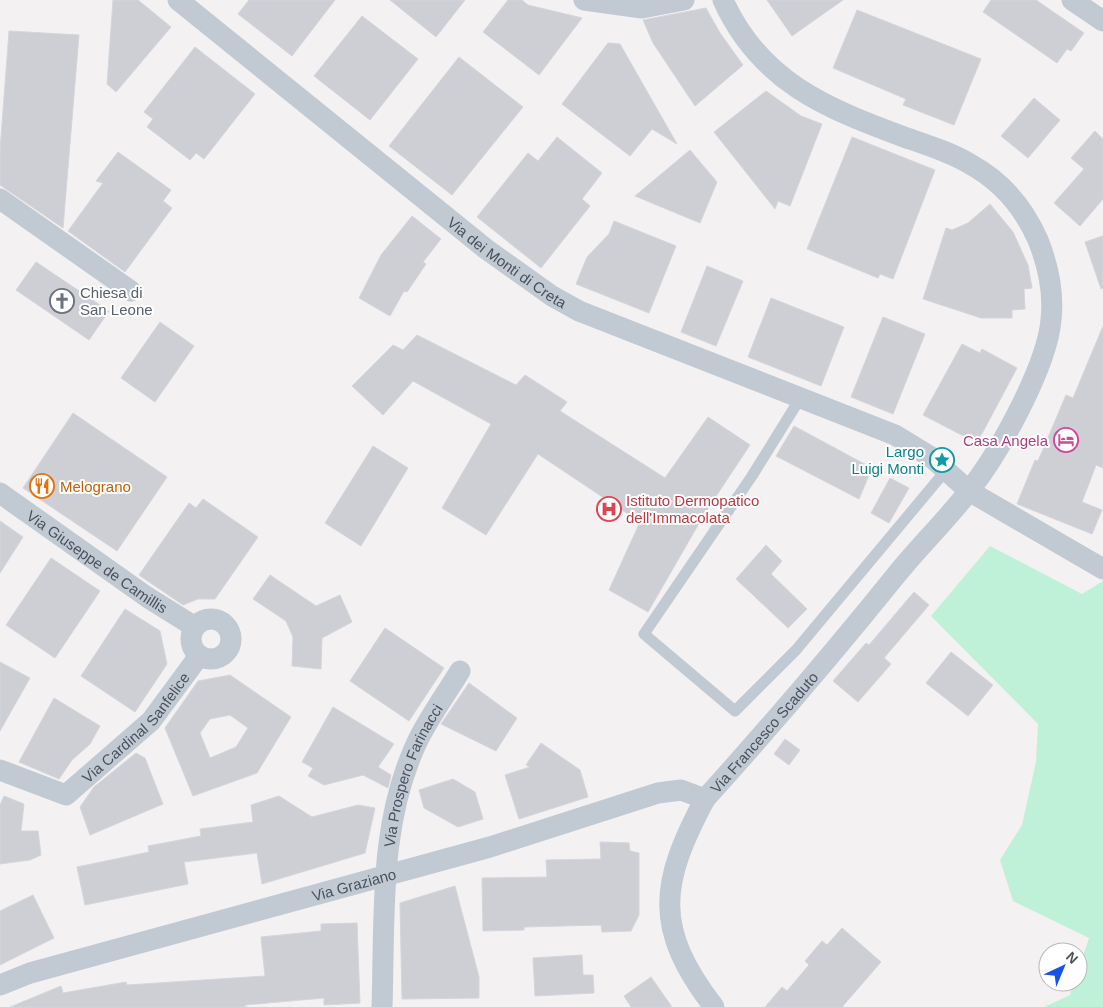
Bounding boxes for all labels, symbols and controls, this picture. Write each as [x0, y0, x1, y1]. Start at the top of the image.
street label: Via dei Monti di Creta [444, 213, 570, 311]
place label: Chiesa di San Leone [80, 284, 153, 318]
church icon: Chiesa di San Leone [49, 288, 75, 314]
hotel icon: Casa Angela [1053, 427, 1079, 453]
place label: Casa Angela [963, 432, 1049, 449]
place label: Largo Luigi Monti [851, 443, 924, 477]
place icon: Largo Luigi Monti [929, 447, 955, 473]
restaurant icon: Melograno [29, 473, 55, 499]
place label: Melograno [60, 478, 131, 495]
place label: Istituto Dermopatico dell'Immacolata [626, 492, 759, 526]
hospital icon: Istituto Dermopatico dell'Immacolata [596, 496, 622, 522]
street label: Via Giuseppe de Camillis [24, 506, 171, 616]
street label: Via Francesco Scaduto [706, 668, 821, 796]
street label: Via Cardinal Sanfelice [78, 669, 193, 786]
street label: Via Prospero Farinacci [380, 701, 445, 848]
street label: Via Graziano [310, 865, 398, 904]
north arrow [1038, 942, 1088, 992]
text: N [1063, 948, 1081, 967]

